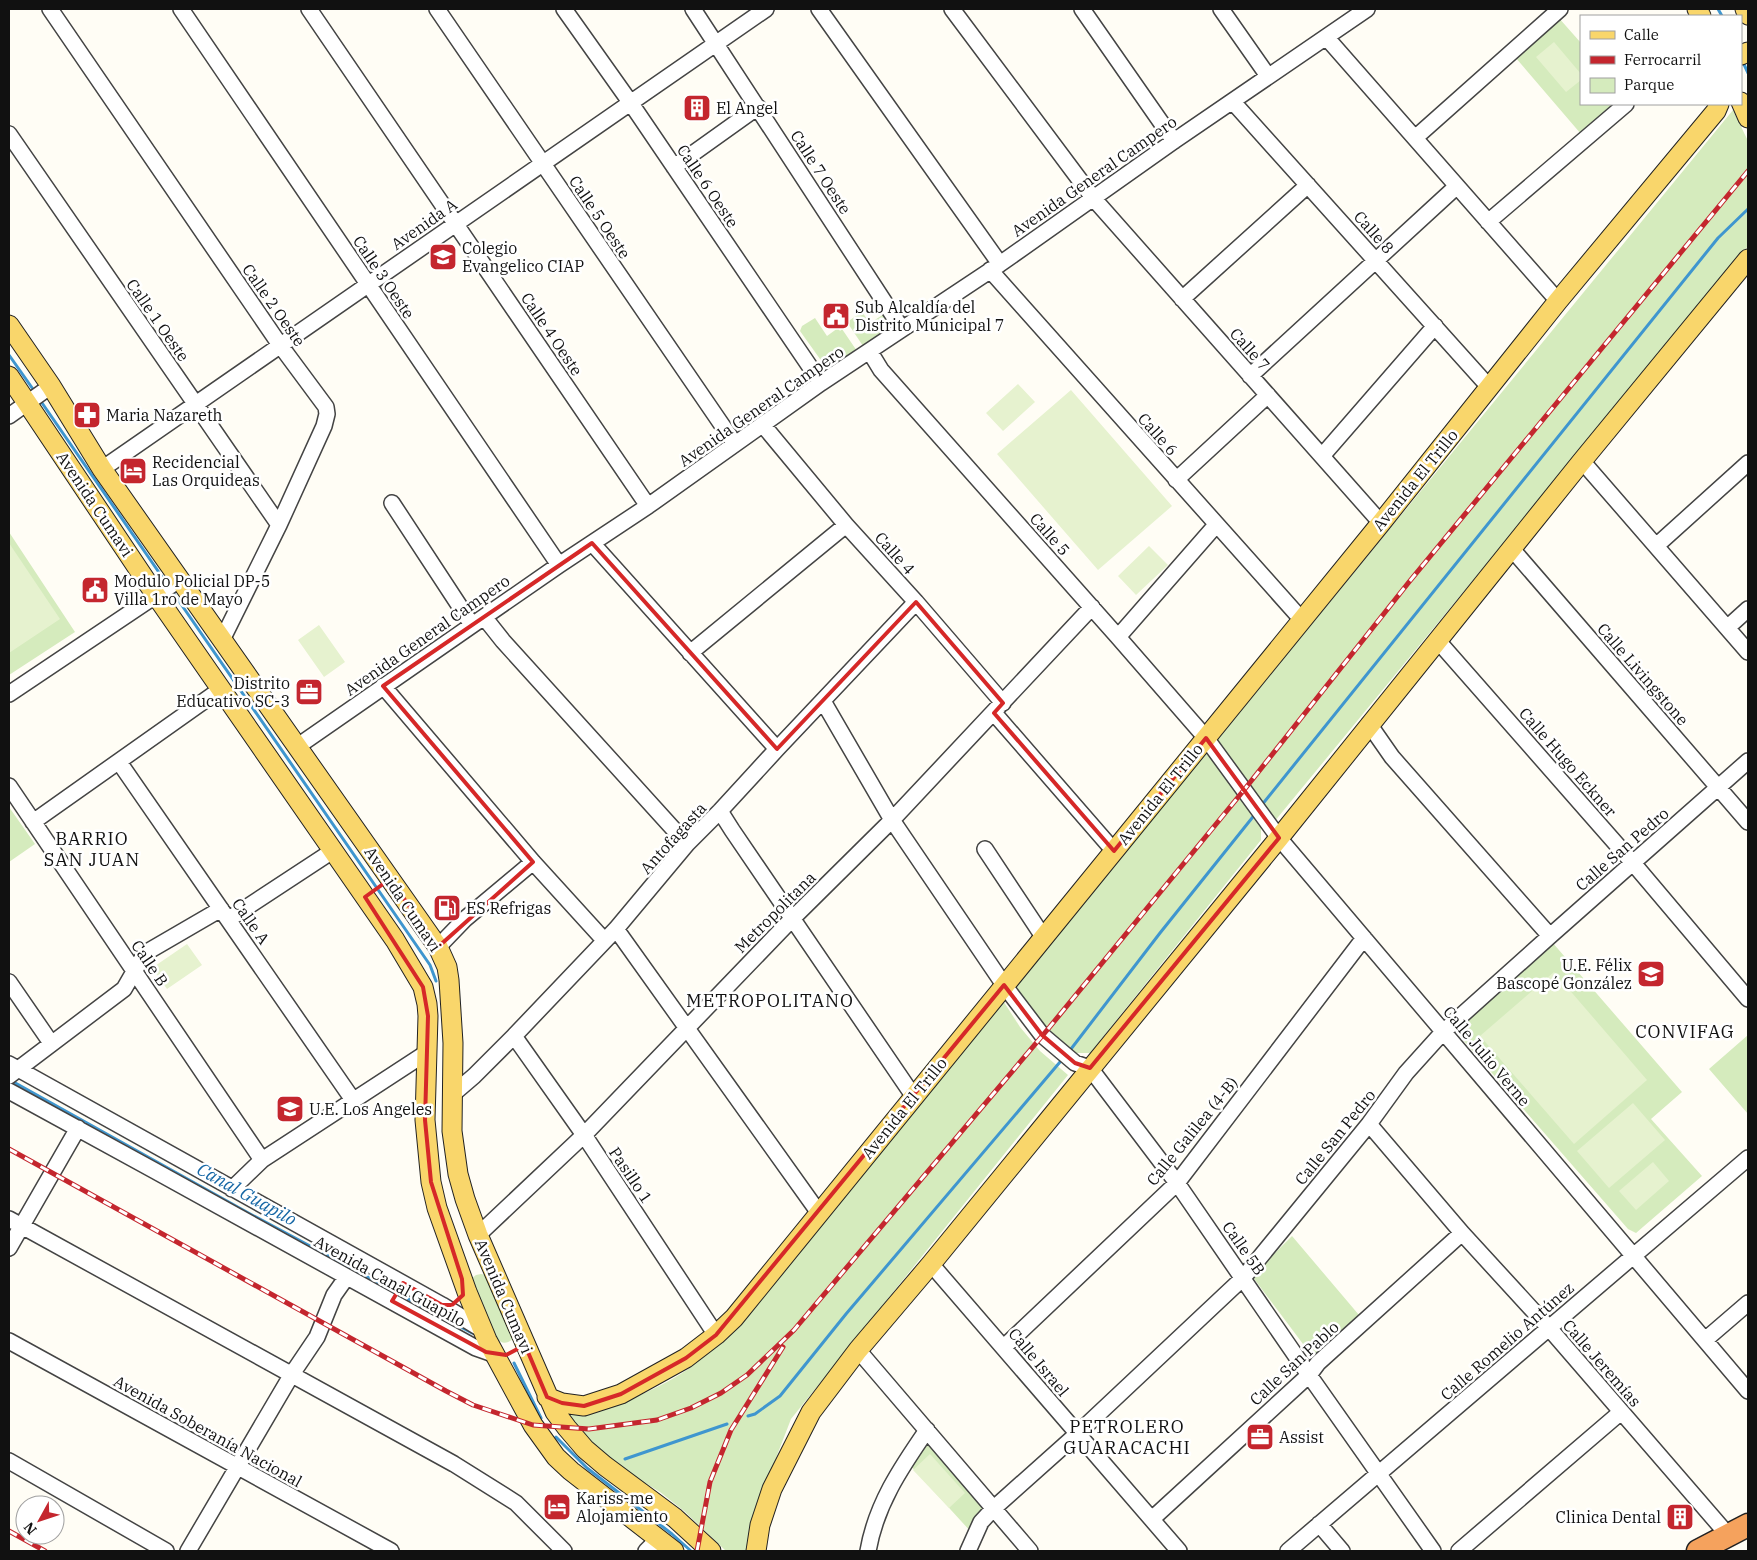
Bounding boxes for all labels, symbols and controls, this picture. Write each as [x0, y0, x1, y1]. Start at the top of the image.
legend [1580, 15, 1742, 105]
text: Calle [1624, 25, 1659, 44]
text: Ferrocarril [1624, 50, 1701, 69]
text: Parque [1624, 75, 1674, 94]
building icon: El Angel [682, 93, 712, 123]
place label: El Angel [716, 98, 778, 118]
street label: Avenida General Campero [1008, 111, 1180, 241]
street label: Calle 7 Oeste [786, 126, 856, 218]
street label: Calle 6 Oeste [673, 141, 743, 231]
street label: Calle 5 Oeste [565, 172, 635, 262]
street label: Avenida A [387, 194, 461, 254]
street label: Calle 8 [1350, 207, 1398, 257]
street label: Calle 3 Oeste [349, 232, 419, 322]
place label: Colegio Evangelico CIAP [462, 238, 584, 276]
school or university icon: Colegio Evangelico CIAP [428, 242, 458, 272]
street label: Calle 2 Oeste [238, 260, 310, 350]
street label: Calle 1 Oeste [122, 275, 194, 365]
street label: Calle 4 Oeste [517, 289, 587, 379]
place label: Sub Alcaldía del Distrito Municipal 7 [855, 297, 1004, 335]
public building icon: Sub Alcaldía del Distrito Municipal 7 [821, 301, 851, 331]
street label: Calle 7 [1226, 324, 1274, 374]
street label: Avenida General Campero [675, 341, 847, 471]
pharmacy icon: Maria Nazareth [72, 400, 102, 430]
place label: Maria Nazareth [106, 405, 223, 425]
street label: Calle 6 [1134, 409, 1182, 459]
street label: Avenida El Trillo [1368, 425, 1462, 535]
street label: Avenida Cumavi [52, 448, 138, 560]
place label: Recidencial Las Orquideas [152, 452, 260, 490]
hotel icon: Recidencial Las Orquideas [118, 456, 148, 486]
street label: Calle 5 [1026, 509, 1074, 559]
street label: Calle 4 [871, 528, 919, 578]
street label: Avenida General Campero [341, 570, 513, 700]
place label: Modulo Policial DP-5 Villa 1ro de Mayo [114, 571, 270, 609]
public building icon: Modulo Policial DP-5 Villa 1ro de Mayo [80, 575, 110, 605]
street label: Calle Livingstone [1593, 619, 1693, 729]
place label: Distrito Educativo SC-3 [176, 673, 290, 711]
office icon: Distrito Educativo SC-3 [294, 677, 324, 707]
street label: Calle Hugo Eckner [1515, 703, 1621, 821]
street label: Avenida El Trillo [1113, 739, 1207, 849]
street label: Antofagasta [636, 798, 711, 878]
street label: Calle San Pedro [1571, 803, 1673, 895]
district label: BARRIO SAN JUAN [44, 827, 140, 871]
street label: Avenida Cumavi [360, 843, 446, 955]
street label: Metropolitana [730, 867, 820, 957]
fuel station icon: ES Refrigas [432, 893, 462, 923]
street label: Calle A [228, 894, 274, 948]
place label: ES Refrigas [466, 898, 551, 918]
street label: Calle B [127, 936, 173, 990]
place label: U.E. Félix Bascopé González [1496, 955, 1632, 993]
school or university icon: U.E. Félix Bascopé González [1636, 959, 1666, 989]
district label: METROPOLITANO [686, 989, 854, 1012]
street label: Calle Julio Verne [1439, 1002, 1535, 1110]
district label: CONVIFAG [1635, 1020, 1735, 1043]
street label: Avenida El Trillo [857, 1053, 951, 1163]
street label: Calle Galilea (4-B) [1142, 1073, 1242, 1189]
street label: Calle San Pedro [1290, 1085, 1380, 1189]
school or university icon: U.E. Los Angeles [275, 1094, 305, 1124]
place label: U.E. Los Angeles [309, 1099, 432, 1119]
street label: Pasillo 1 [605, 1143, 657, 1207]
water label: Canal Guapilo [193, 1157, 301, 1231]
street label: Calle 5B [1218, 1217, 1270, 1279]
street label: Avenida Canal Guapilo [311, 1231, 469, 1331]
street label: Avenida Cumavi [471, 1236, 537, 1356]
street label: Calle Romelio Antúnez [1436, 1278, 1578, 1404]
street label: Calle Jeremías [1559, 1315, 1645, 1411]
street label: Calle San Pablo [1245, 1317, 1343, 1409]
street label: Calle Israel [1005, 1324, 1074, 1401]
street label: Avenida Soberanía Nacional [110, 1371, 306, 1491]
district label: PETROLERO GUARACACHI [1063, 1415, 1191, 1459]
office icon: Assist [1245, 1422, 1275, 1452]
place label: Assist [1279, 1427, 1324, 1447]
place label: Kariss-me Alojamiento [576, 1488, 668, 1526]
hotel icon: Kariss-me Alojamiento [542, 1492, 572, 1522]
north arrow [15, 1495, 65, 1545]
building icon: Clinica Dental [1665, 1502, 1695, 1532]
place label: Clinica Dental [1556, 1507, 1661, 1527]
text: N [20, 1518, 40, 1538]

